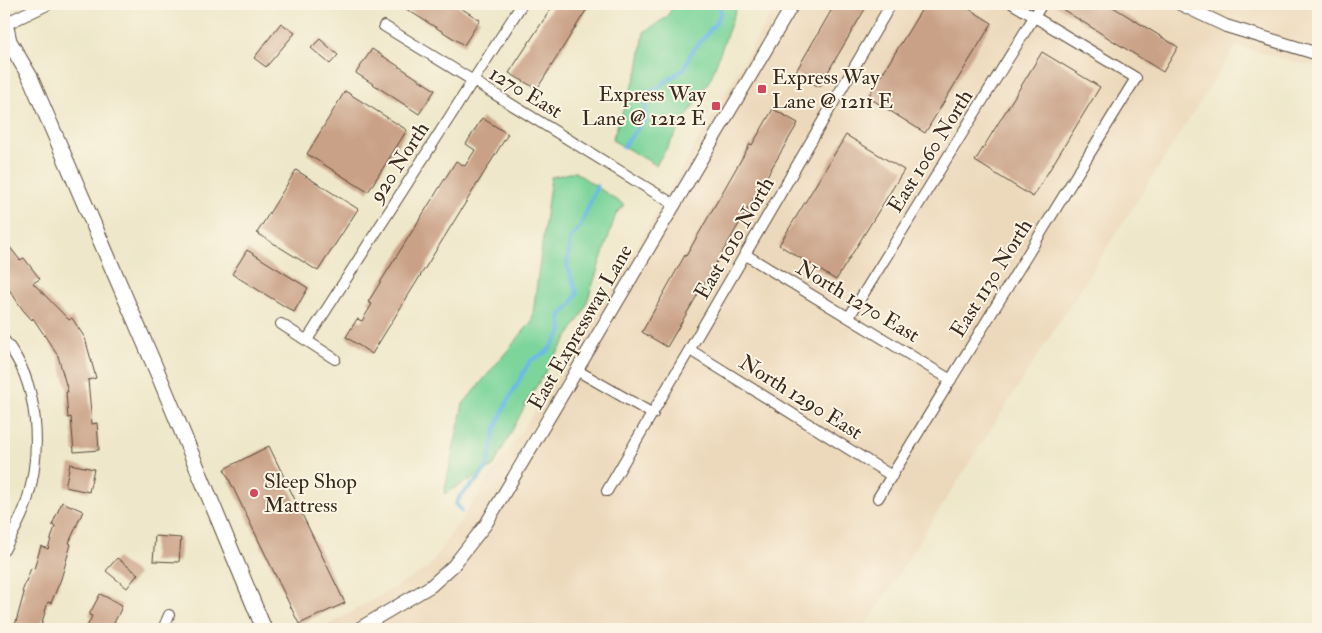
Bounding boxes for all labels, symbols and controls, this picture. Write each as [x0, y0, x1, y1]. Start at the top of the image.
street label: 1270 East [484, 60, 567, 125]
place label: Express Way Lane @ 1211 E [772, 64, 893, 115]
place label: Express Way Lane @ 1212 E [582, 81, 707, 132]
marker: Express Way Lane @ 1211 E [756, 83, 768, 95]
street label: East 1060 North [882, 85, 979, 218]
marker: Express Way Lane @ 1212 E [710, 100, 722, 112]
street label: 920 North [362, 117, 435, 209]
street label: East 1010 North [689, 172, 780, 304]
street label: East 1130 North [944, 214, 1039, 342]
street label: East Expressway Lane [522, 240, 639, 415]
street label: North 1270 East [791, 254, 924, 349]
street label: North 1290 East [734, 349, 868, 446]
place label: Sleep Shop Mattress [264, 468, 357, 519]
marker: Sleep Shop Mattress [248, 487, 260, 499]

